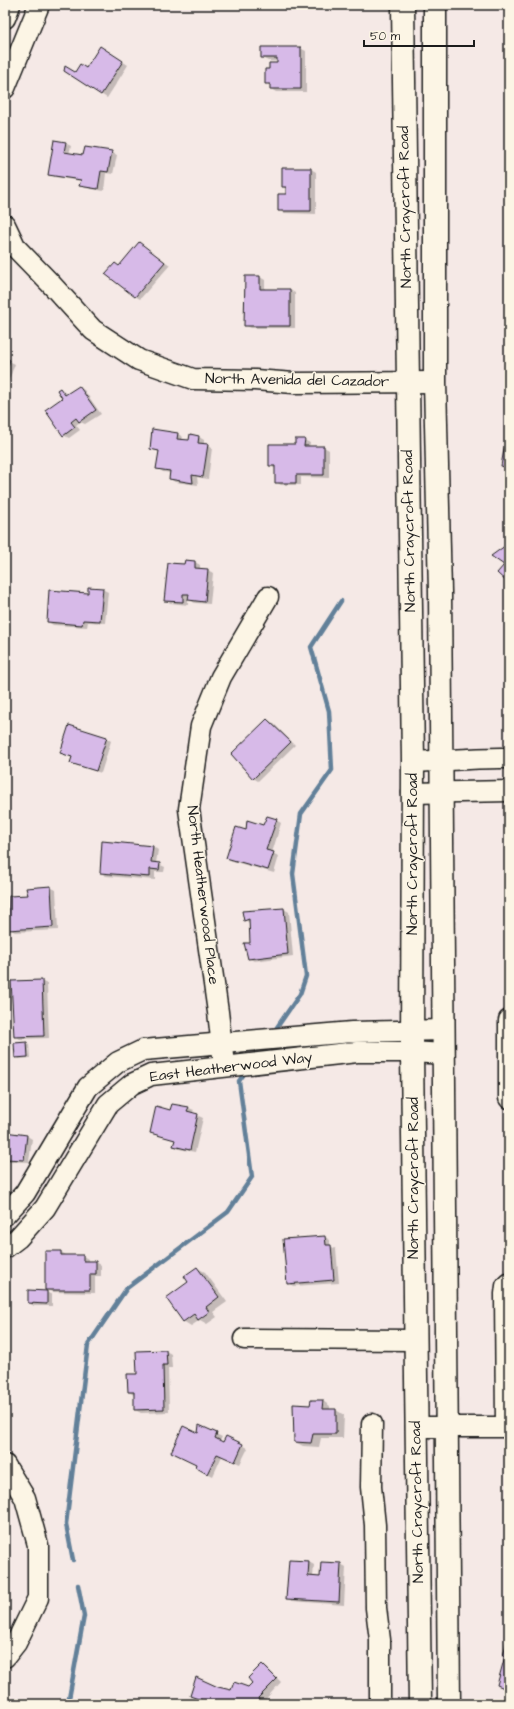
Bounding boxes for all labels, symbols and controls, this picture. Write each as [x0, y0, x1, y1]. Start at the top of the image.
scale bar [364, 22, 474, 48]
text: 50 m [370, 28, 401, 45]
street label: North Craycroft Road [393, 125, 418, 288]
street label: North Avenida del Cazador [205, 368, 389, 392]
street label: North Craycroft Road [397, 449, 422, 612]
street label: North Craycroft Road [402, 773, 424, 935]
street label: North Heatherwood Place [182, 804, 224, 986]
street label: East Heatherwood Way [149, 1047, 314, 1088]
street label: North Craycroft Road [403, 1097, 425, 1259]
street label: North Craycroft Road [405, 1420, 430, 1583]

